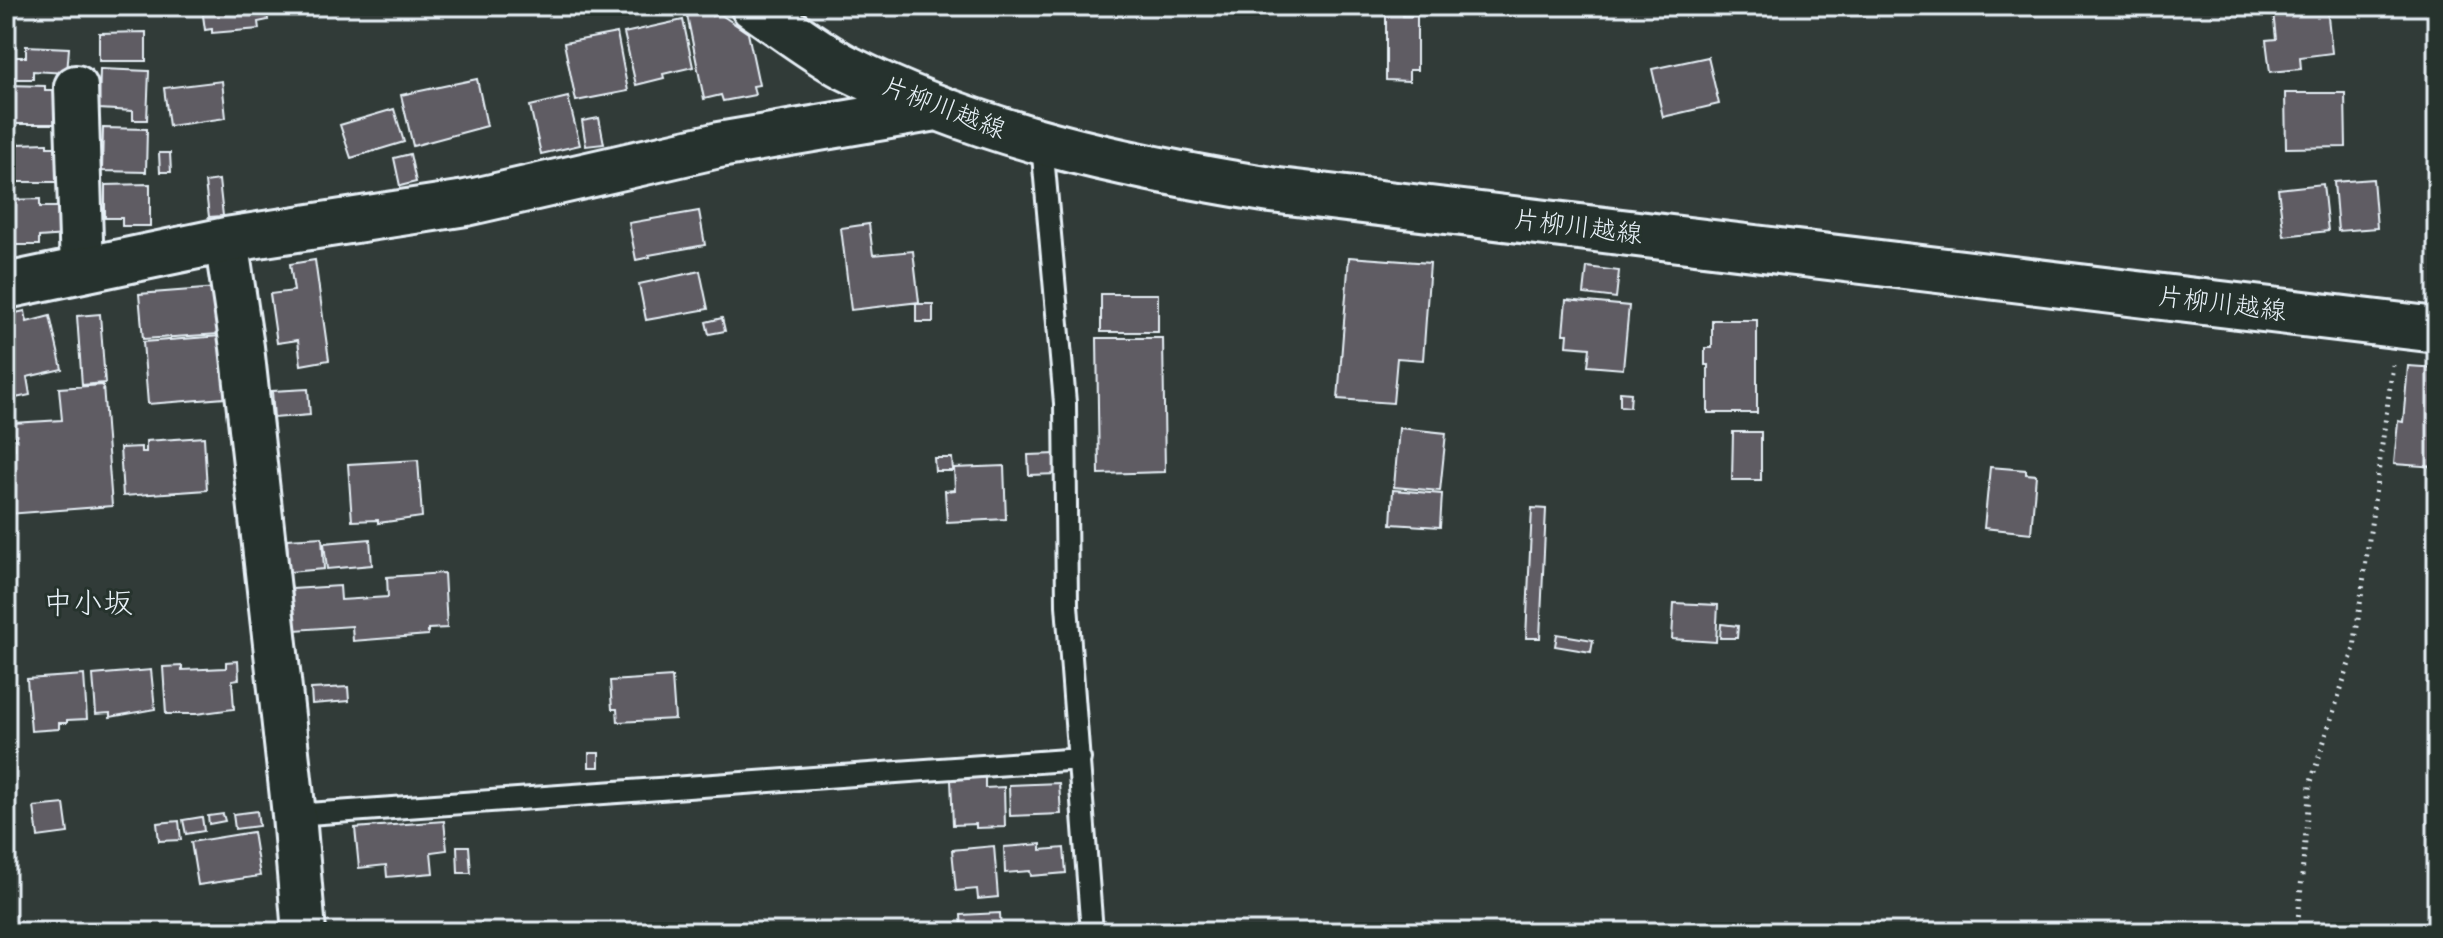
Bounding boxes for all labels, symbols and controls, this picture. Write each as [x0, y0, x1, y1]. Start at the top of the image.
street label: 片柳川越線 [877, 70, 1010, 146]
street label: 片柳川越線 [1511, 203, 1644, 251]
street label: 片柳川越線 [2155, 280, 2288, 328]
district label: 中小坂 [43, 585, 133, 622]

